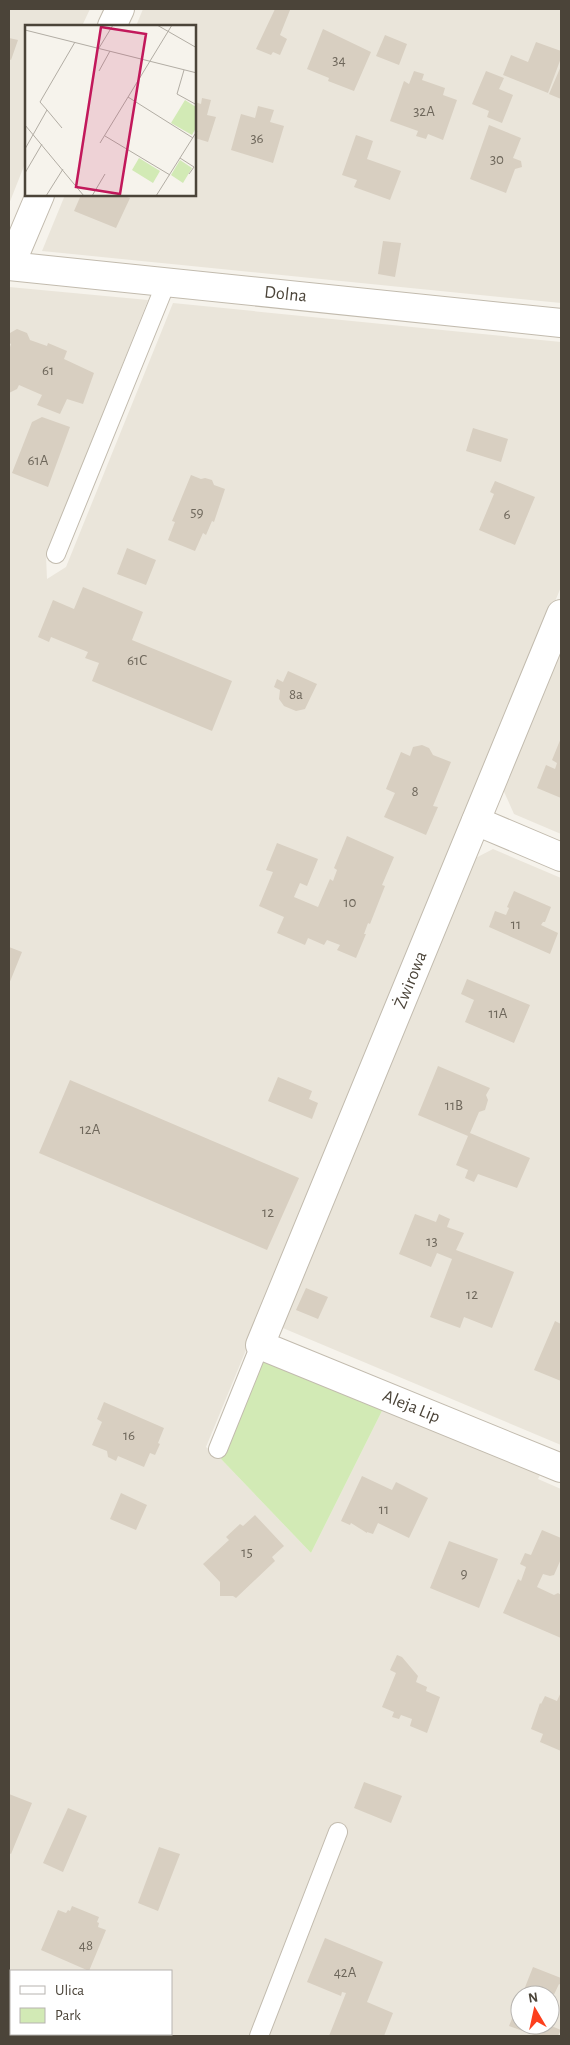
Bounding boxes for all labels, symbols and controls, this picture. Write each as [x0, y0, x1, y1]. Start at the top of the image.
inset map [25, 25, 196, 196]
house number: 34 [332, 53, 346, 68]
house number: 32A [413, 104, 435, 119]
house number: 36 [250, 131, 264, 146]
house number: 30 [490, 152, 504, 167]
street label: Dolna [263, 283, 308, 306]
house number: 61 [42, 363, 54, 378]
house number: 61A [28, 453, 49, 468]
house number: 59 [190, 505, 204, 520]
house number: 6 [503, 507, 511, 522]
house number: 61C [127, 653, 147, 668]
house number: 8a [289, 687, 303, 702]
house number: 8 [411, 784, 419, 799]
house number: 10 [343, 895, 357, 910]
house number: 11 [511, 917, 521, 932]
street label: Żwirowa [390, 948, 431, 1011]
house number: 11A [489, 1006, 508, 1021]
house number: 11B [445, 1098, 463, 1113]
house number: 12A [80, 1122, 101, 1137]
house number: 12 [262, 1205, 274, 1220]
house number: 13 [426, 1234, 438, 1249]
house number: 12 [466, 1287, 478, 1302]
street label: Aleja Lip [380, 1387, 443, 1427]
house number: 16 [123, 1428, 135, 1443]
house number: 11 [379, 1502, 389, 1517]
house number: 15 [241, 1545, 253, 1560]
house number: 9 [460, 1566, 468, 1581]
house number: 48 [79, 1938, 93, 1953]
house number: 42A [334, 1965, 357, 1980]
legend [10, 1970, 172, 2035]
text: Ulica [55, 1983, 84, 1998]
north arrow [510, 1985, 560, 2035]
text: N [527, 1990, 539, 2006]
text: Park [55, 2008, 81, 2023]

